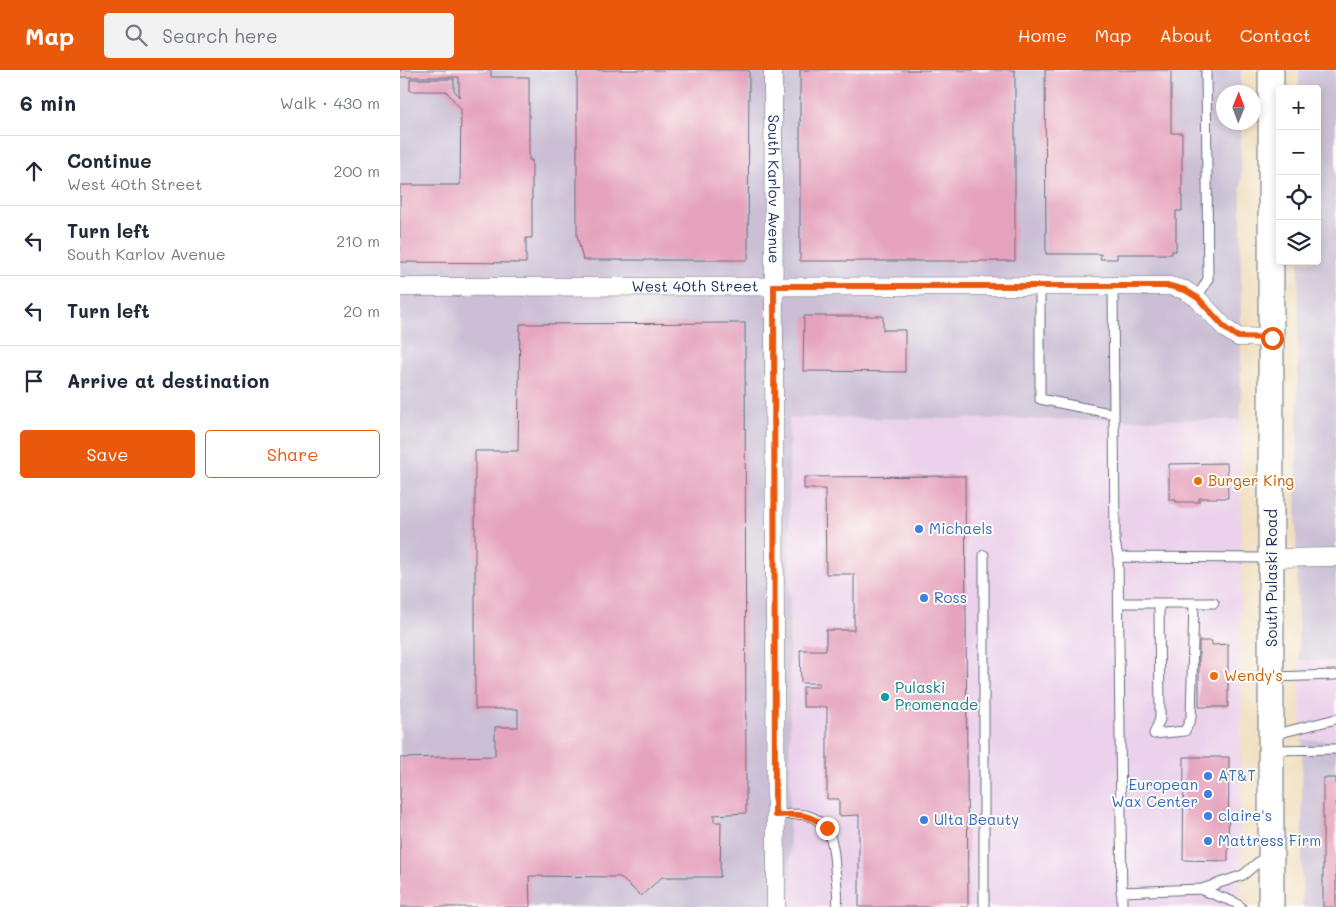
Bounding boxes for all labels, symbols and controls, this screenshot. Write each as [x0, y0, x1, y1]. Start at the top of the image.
search box [104, 13, 454, 58]
text: Map [25, 20, 74, 51]
icon: search [122, 21, 150, 49]
text: Search here [162, 23, 278, 48]
text: Home [1018, 23, 1067, 47]
text: Map [1095, 23, 1131, 47]
text: About [1159, 23, 1212, 47]
text: Contact [1240, 23, 1311, 47]
north arrow [1216, 85, 1261, 130]
map controls [1276, 85, 1321, 265]
button: + [1276, 85, 1321, 130]
text: 6 min [20, 89, 76, 116]
text: Walk · 430 m [280, 92, 380, 113]
street label: South Karlov Avenue [764, 115, 785, 263]
button: − [1276, 130, 1321, 175]
text: Continue [67, 148, 152, 173]
icon: ahead [20, 157, 48, 185]
text: 200 m [333, 160, 380, 181]
text: West 40th Street [67, 173, 202, 194]
button: locate [1276, 175, 1321, 220]
text: Turn left [67, 218, 150, 243]
button: layers [1276, 220, 1321, 265]
icon: left [20, 227, 48, 255]
text: 210 m [336, 230, 380, 251]
text: South Karlov Avenue [67, 243, 226, 264]
street label: West 40th Street [632, 276, 758, 296]
icon: left [20, 297, 48, 325]
text: Turn left [67, 298, 150, 323]
text: 20 m [343, 300, 380, 321]
route start [1261, 327, 1284, 350]
icon: arrive [20, 367, 48, 395]
text: Arrive at destination [67, 368, 270, 393]
button: Save [20, 430, 195, 478]
button: Share [205, 430, 380, 478]
place label: Burger King [1208, 470, 1294, 490]
marker: Burger King [1192, 475, 1204, 487]
street label: South Pulaski Road [1261, 509, 1281, 647]
place label: Michaels [929, 518, 993, 538]
marker: Michaels [913, 523, 925, 535]
place label: Ross [934, 587, 967, 607]
marker: Ross [918, 592, 930, 604]
place label: Wendy's [1224, 665, 1283, 685]
marker: Wendy's [1208, 670, 1220, 682]
place label: Pulaski Promenade [895, 677, 978, 714]
marker: Pulaski Promenade [879, 691, 891, 703]
place label: AT&T [1218, 765, 1256, 785]
marker: AT&T [1202, 770, 1214, 782]
place label: European Wax Center [1111, 774, 1198, 811]
marker: European Wax Center [1202, 788, 1214, 800]
place label: claire's [1218, 805, 1272, 825]
place label: Ulta Beauty [934, 809, 1019, 829]
marker: claire's [1202, 810, 1214, 822]
marker: Ulta Beauty [918, 814, 930, 826]
route end [816, 817, 839, 840]
place label: Mattress Firm [1218, 830, 1321, 850]
marker: Mattress Firm [1202, 835, 1214, 847]

